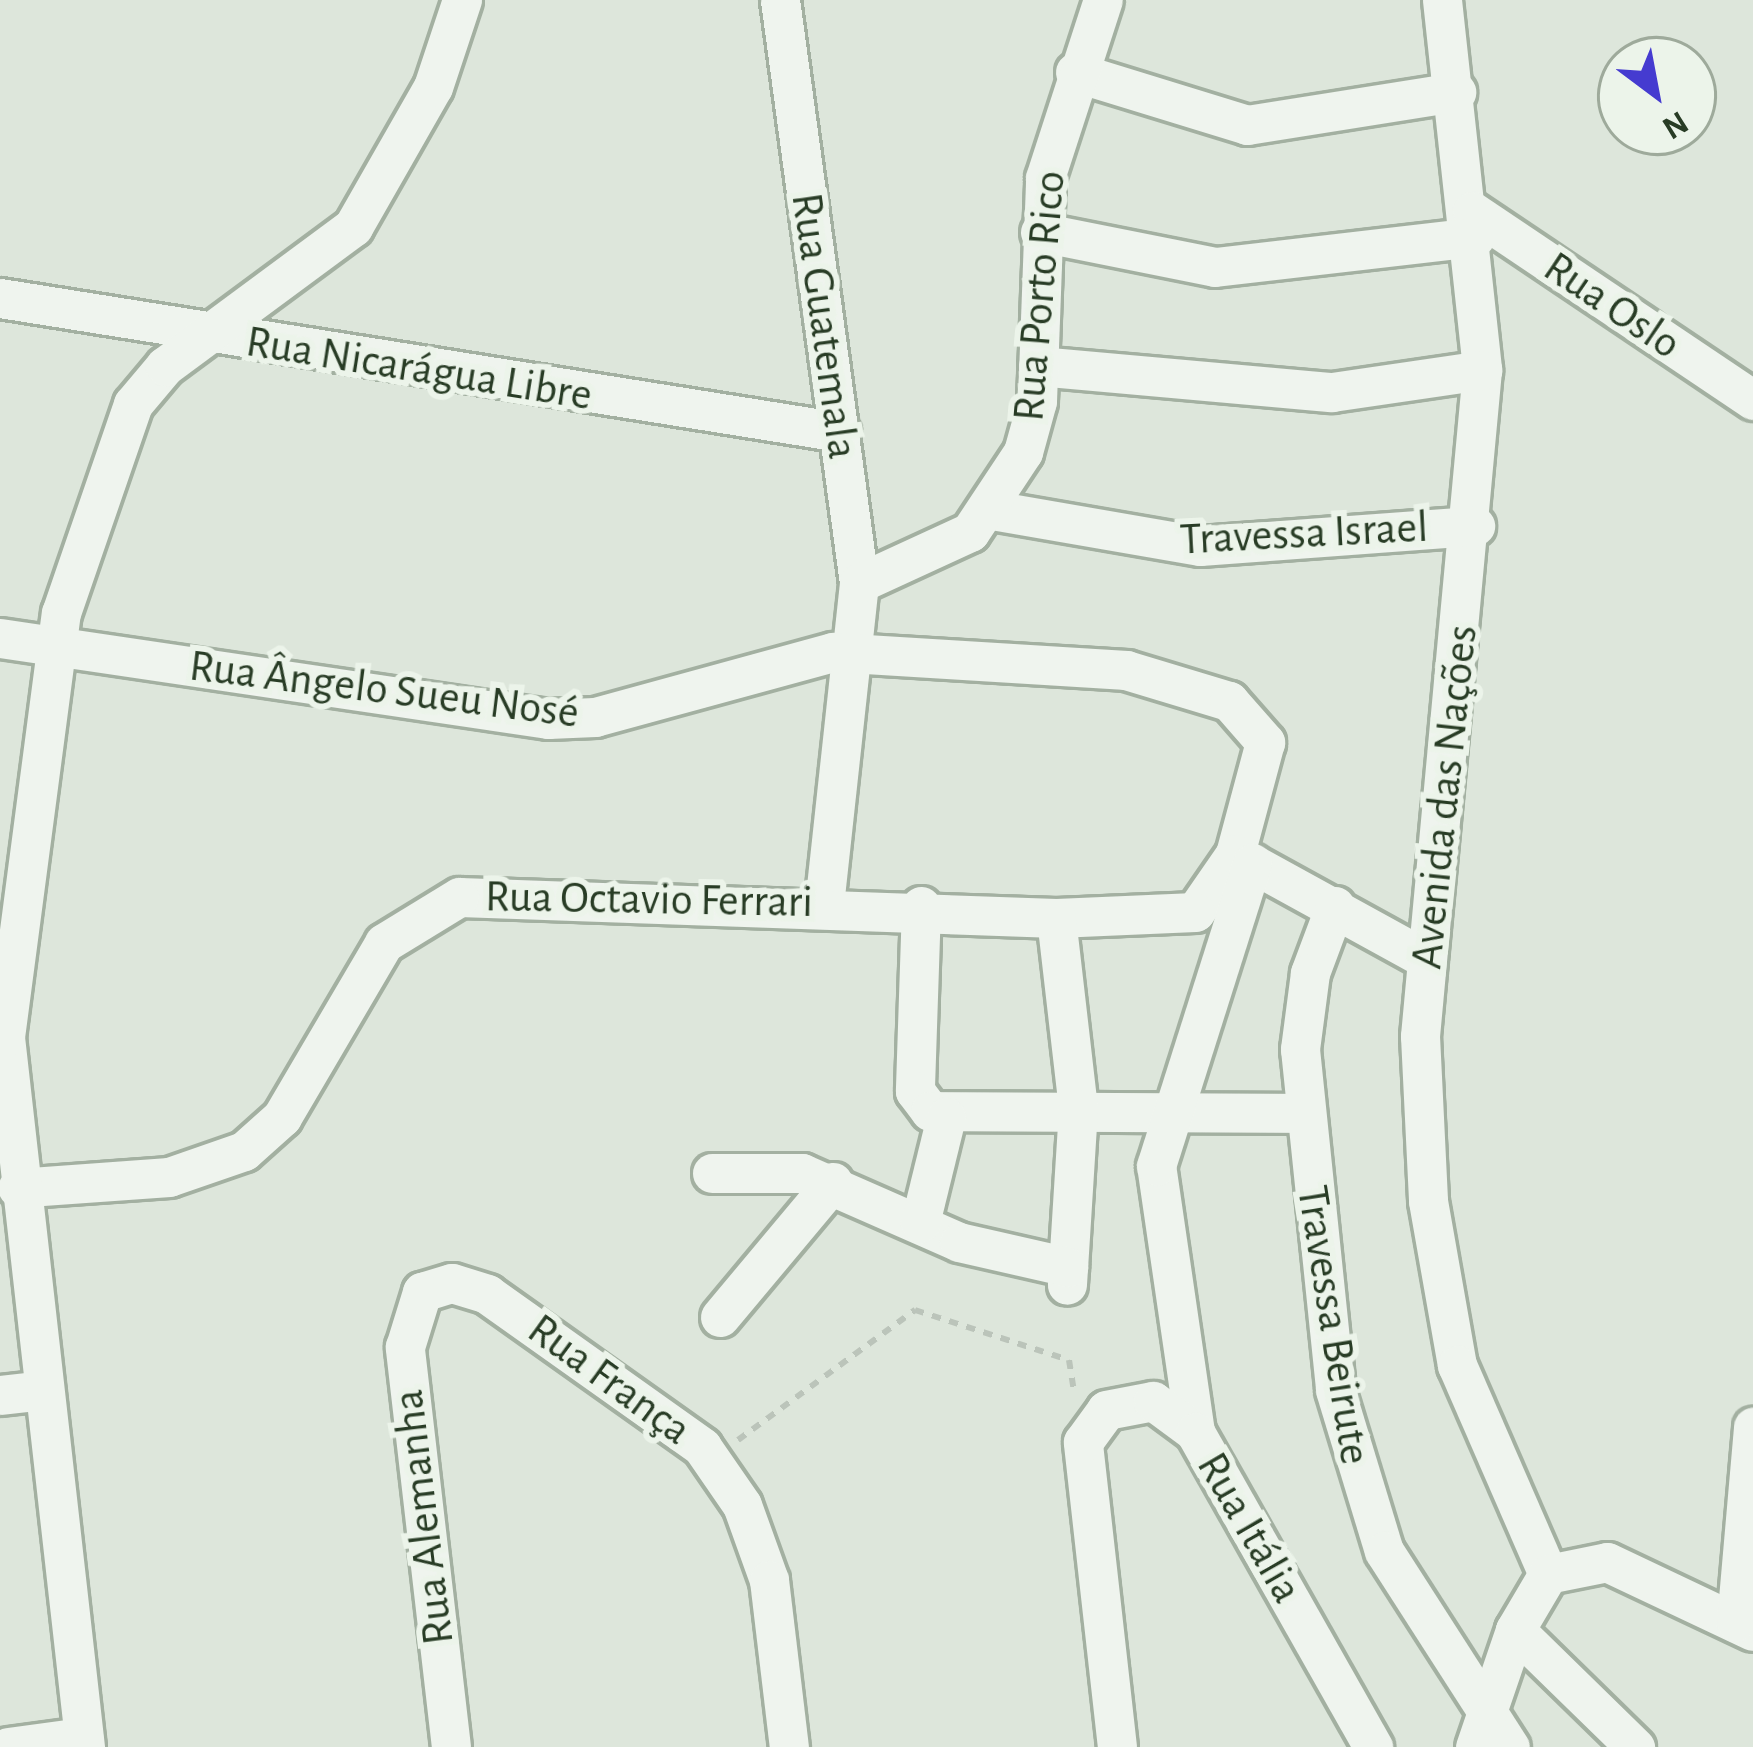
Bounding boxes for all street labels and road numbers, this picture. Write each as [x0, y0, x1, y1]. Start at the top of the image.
street label: Rua Porto Rico [1002, 168, 1078, 424]
street label: Rua Guatemala [779, 189, 869, 463]
street label: Rua Oslo [1533, 241, 1691, 371]
street label: Rua Nicarágua Libre [242, 315, 596, 423]
street label: Travessa Israel [1178, 501, 1430, 567]
street label: Avenida das Nações [1400, 622, 1490, 972]
street label: Rua Ângelo Sueu Nosé [186, 639, 582, 741]
street label: Rua Octavio Ferrari [484, 870, 814, 930]
street label: Travessa Beirute [1284, 1182, 1382, 1468]
street label: Rua França [517, 1303, 701, 1457]
street label: Rua Alemanha [382, 1386, 466, 1648]
street label: Rua Itália [1184, 1443, 1314, 1613]

